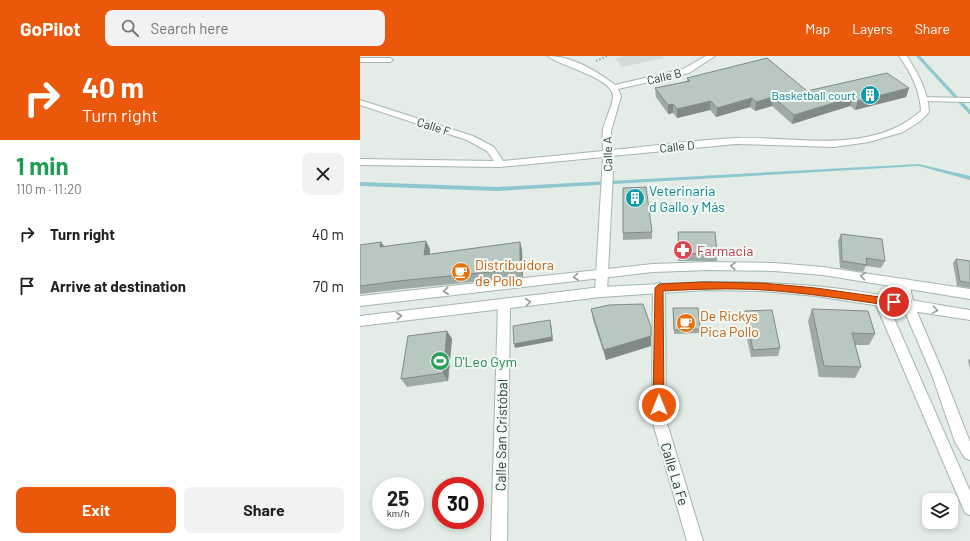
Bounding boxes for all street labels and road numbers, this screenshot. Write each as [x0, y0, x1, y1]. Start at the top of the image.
street label: Calle B [645, 65, 683, 87]
street label: Calle F [415, 114, 453, 138]
street label: Calle A [600, 136, 614, 172]
street label: Calle D [659, 137, 695, 155]
street label: Calle San Cristóbal [492, 379, 510, 491]
street label: Calle La Fe [657, 440, 693, 508]

